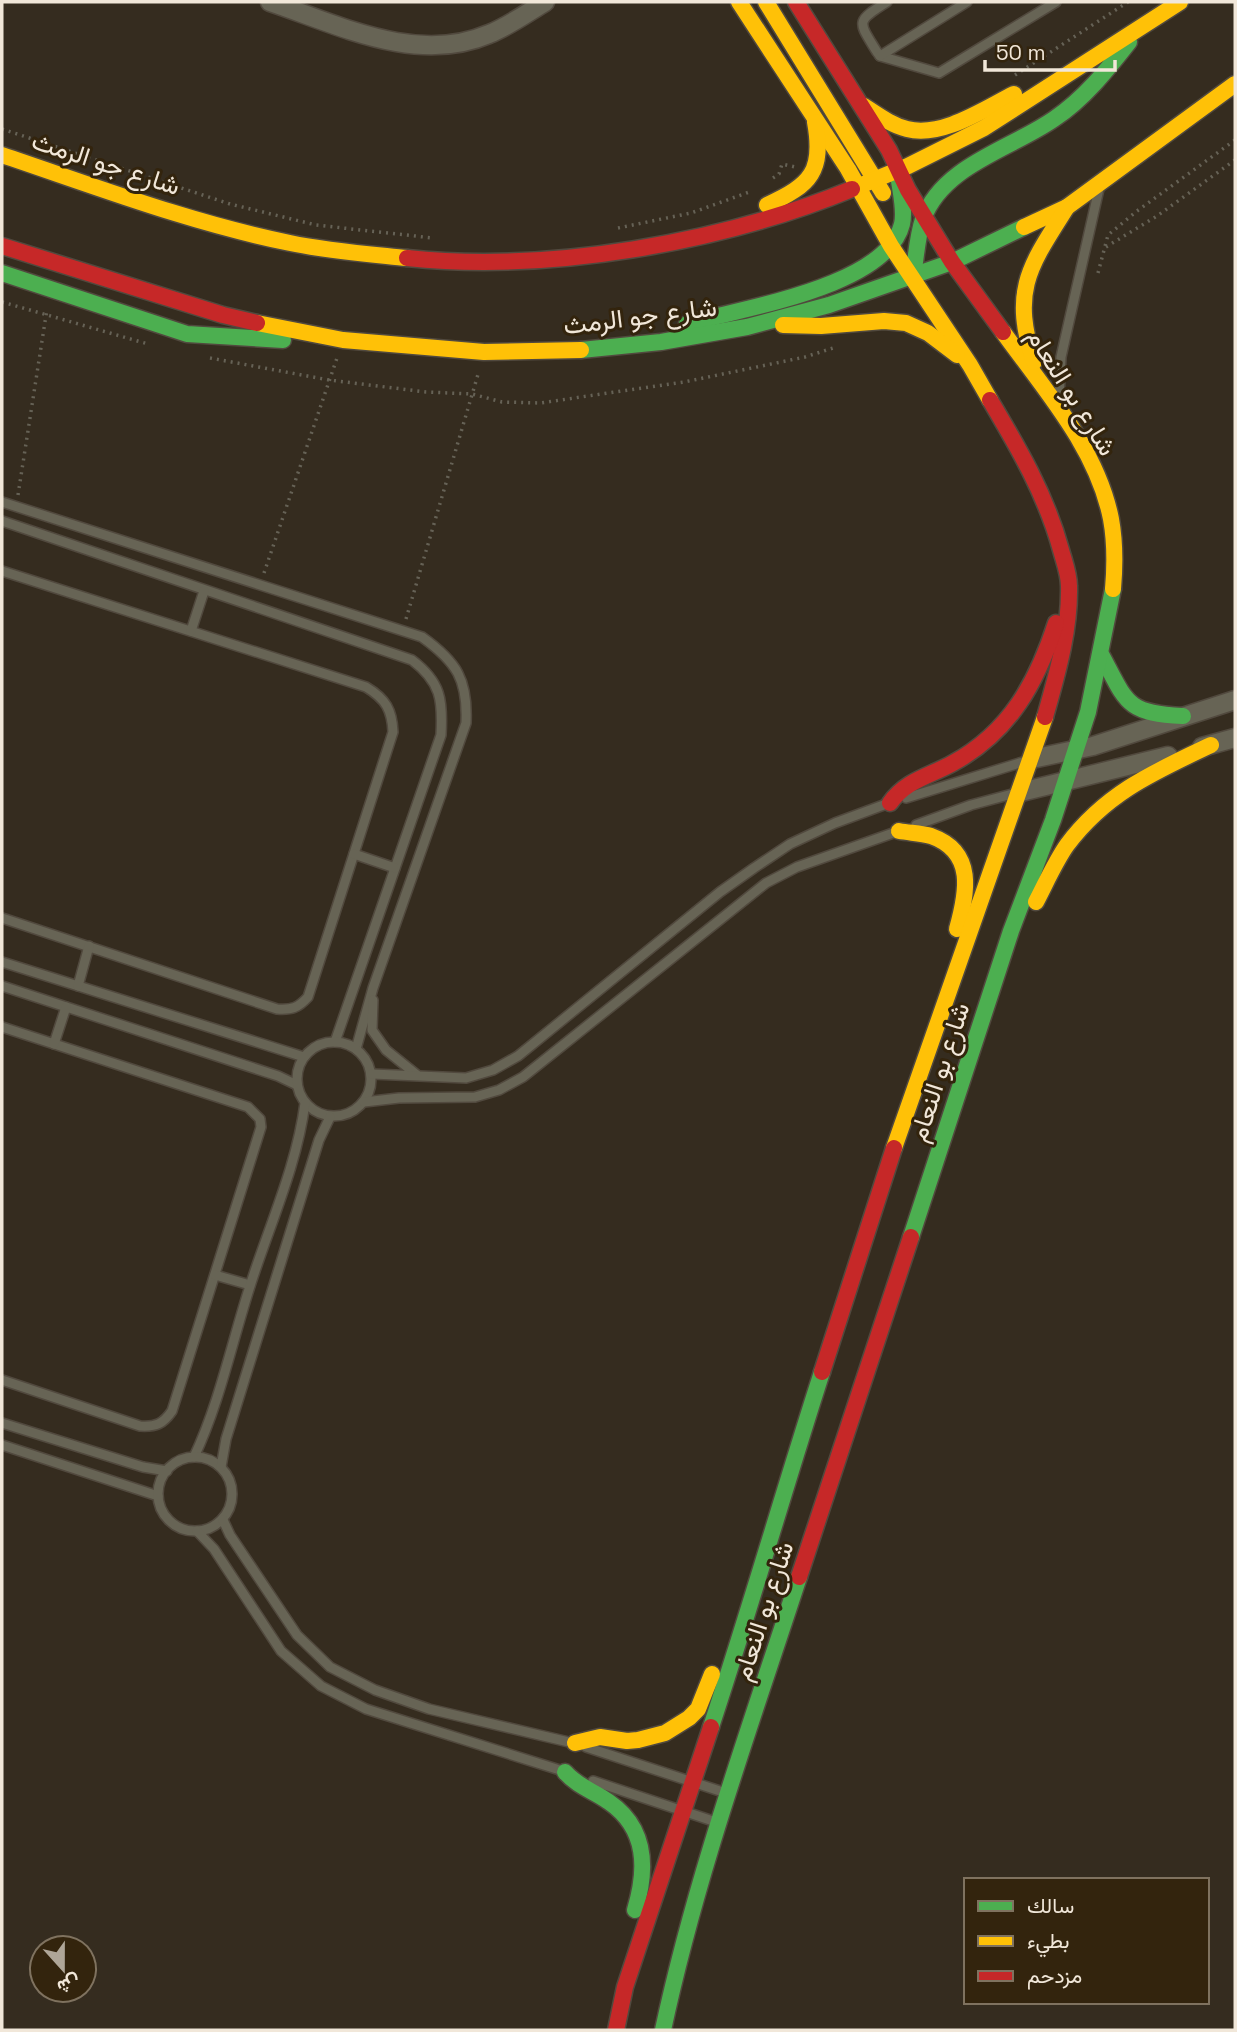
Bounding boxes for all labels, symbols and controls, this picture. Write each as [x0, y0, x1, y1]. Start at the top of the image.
scale bar [985, 28, 1114, 72]
text: 50 m [996, 39, 1046, 66]
street label: شارع جو الرمث [27, 123, 185, 204]
street label: شارع جو الرمث [561, 290, 719, 343]
street label: شارع بو النعام [1018, 322, 1125, 463]
street label: شارع بو النعام [901, 998, 978, 1146]
street label: شارع بو النعام [725, 1537, 802, 1685]
legend [964, 1878, 1209, 2004]
text: سالك [1027, 1892, 1074, 1919]
text: بطيء [1027, 1927, 1070, 1958]
north arrow [28, 1934, 98, 2004]
text: مزدحم [1027, 1962, 1082, 1990]
text: ش [54, 1969, 84, 2000]

